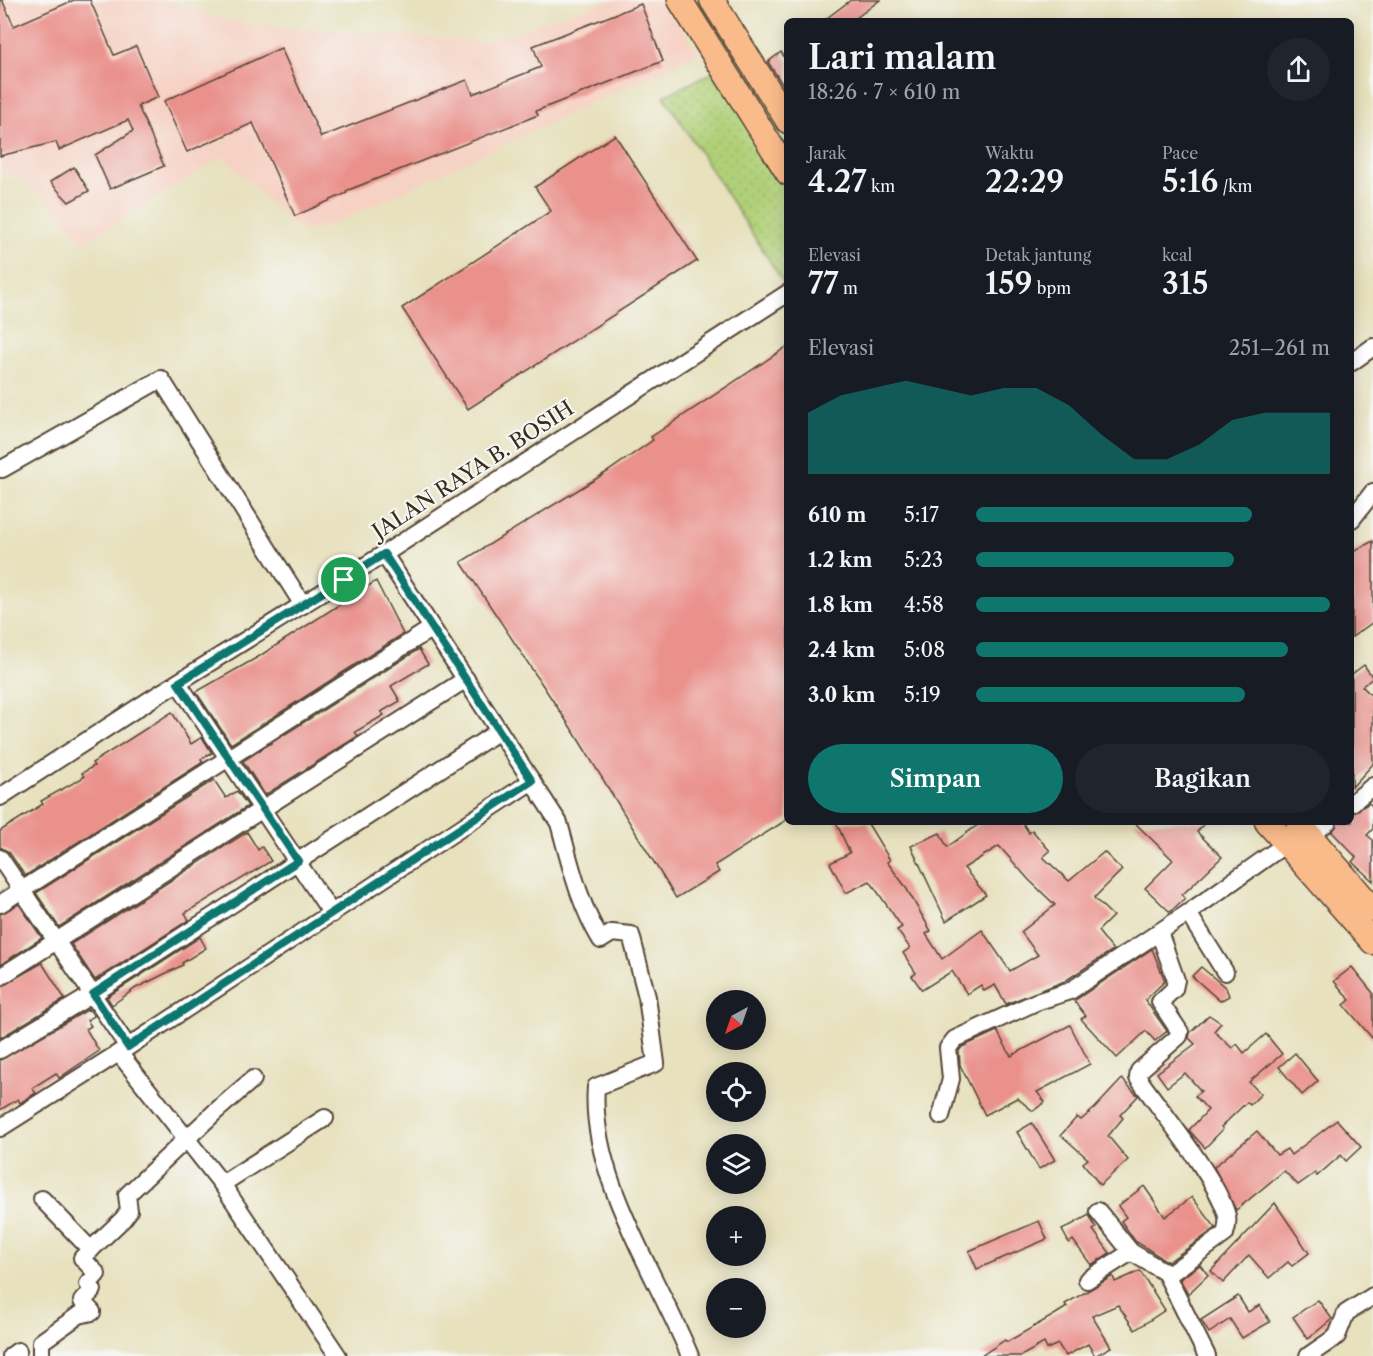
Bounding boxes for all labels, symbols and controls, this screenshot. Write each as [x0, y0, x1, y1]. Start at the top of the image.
text: Lari malam [808, 37, 996, 78]
button: share [1267, 38, 1330, 101]
text: 18:26 · 7 × 610 m [808, 80, 960, 104]
text: Jarak [808, 143, 846, 163]
text: Waktu [985, 143, 1034, 163]
text: Pace [1162, 143, 1198, 163]
text: 4.27 [808, 163, 867, 200]
text: 22:29 [985, 163, 1064, 200]
text: 5:16 [1162, 163, 1218, 200]
text: km [867, 176, 895, 196]
text: /km [1218, 176, 1252, 196]
text: Elevasi [808, 245, 861, 265]
text: Detak jantung [985, 245, 1091, 265]
text: kcal [1162, 245, 1192, 265]
text: 77 [808, 265, 839, 302]
text: 159 [985, 265, 1032, 302]
text: 315 [1162, 265, 1208, 302]
text: m [839, 278, 858, 298]
text: bpm [1032, 278, 1071, 298]
text: Elevasi [808, 336, 874, 360]
text: 251–261 m [1229, 336, 1330, 360]
street label: JALAN RAYA B. BOSIH [365, 395, 578, 546]
text: 610 m [808, 503, 866, 527]
text: 5:17 [904, 503, 939, 527]
text: 1.2 km [808, 548, 872, 572]
text: 5:23 [904, 548, 943, 572]
pin [318, 554, 369, 605]
icon: arrive [327, 563, 360, 596]
text: 1.8 km [808, 593, 873, 617]
text: 4:58 [904, 593, 944, 617]
text: 2.4 km [808, 638, 875, 662]
text: 5:08 [904, 638, 945, 662]
text: 3.0 km [808, 683, 875, 707]
text: 5:19 [904, 683, 941, 707]
button: Simpan [808, 744, 1063, 813]
button: Bagikan [1075, 744, 1330, 813]
north arrow [706, 990, 766, 1050]
map controls [706, 990, 766, 1338]
button: locate [706, 1062, 766, 1122]
button: layers [706, 1134, 766, 1194]
button: + [706, 1206, 766, 1266]
button: − [706, 1278, 766, 1338]

